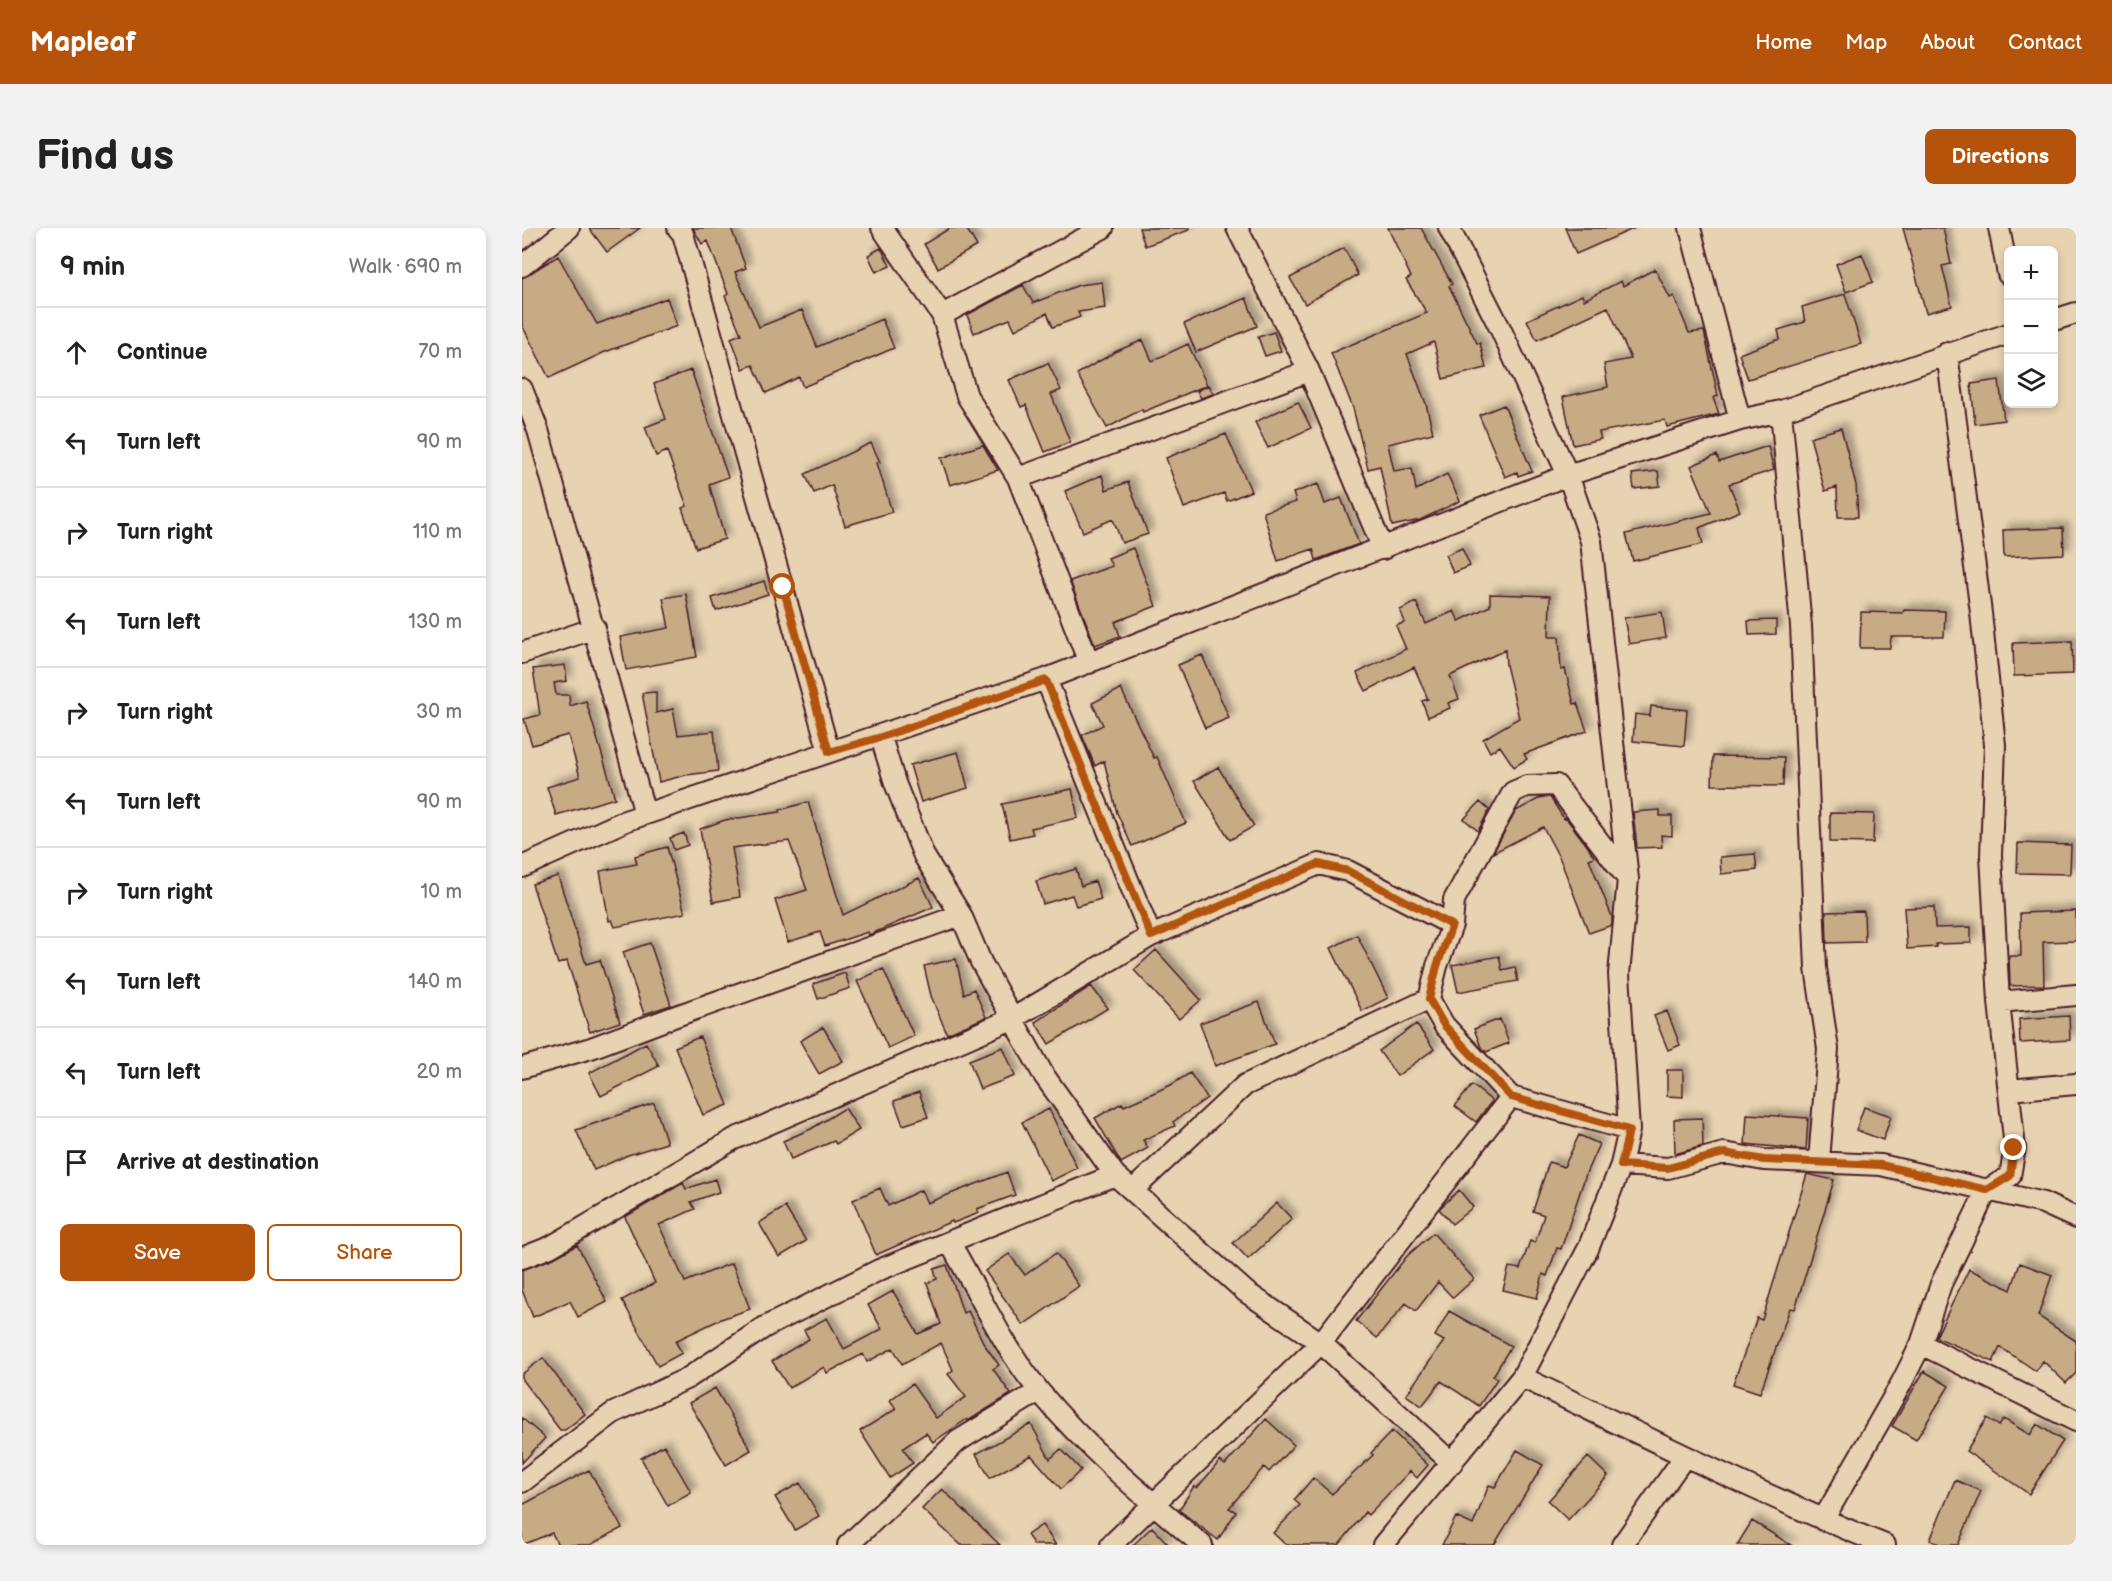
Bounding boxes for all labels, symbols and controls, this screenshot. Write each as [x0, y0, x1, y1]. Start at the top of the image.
text: Mapleaf [30, 26, 136, 59]
text: Home [1755, 30, 1812, 55]
text: Map [1845, 30, 1887, 55]
text: About [1920, 30, 1975, 55]
text: Contact [2008, 30, 2082, 55]
button: Directions [1925, 129, 2076, 184]
text: Find us [36, 131, 174, 182]
map controls [2004, 246, 2058, 408]
button: + [2004, 246, 2058, 300]
text: 9 min [60, 252, 125, 283]
text: Walk · 690 m [349, 255, 462, 279]
button: − [2004, 300, 2058, 354]
icon: ahead [60, 336, 93, 369]
text: Continue [117, 339, 207, 366]
text: 70 m [418, 340, 462, 364]
button: layers [2004, 354, 2058, 408]
icon: left [60, 426, 93, 459]
text: Turn left [117, 429, 201, 456]
text: 90 m [417, 430, 462, 454]
icon: right [60, 516, 93, 549]
text: Turn right [117, 519, 213, 546]
text: 110 m [413, 520, 462, 544]
route start [769, 573, 795, 599]
icon: left [60, 606, 93, 639]
text: Turn left [117, 609, 201, 636]
text: 130 m [408, 610, 462, 634]
icon: right [60, 696, 93, 729]
text: Turn right [117, 699, 213, 726]
text: 30 m [416, 700, 462, 724]
icon: left [60, 786, 93, 819]
text: Turn left [117, 789, 201, 816]
text: 90 m [417, 790, 462, 814]
icon: right [60, 876, 93, 909]
text: Turn right [117, 879, 213, 906]
text: 10 m [421, 880, 462, 904]
icon: left [60, 966, 93, 999]
text: Turn left [117, 969, 201, 996]
text: 140 m [408, 970, 462, 994]
icon: left [60, 1056, 93, 1089]
text: Turn left [117, 1059, 201, 1086]
text: 20 m [417, 1060, 462, 1084]
route end [2000, 1134, 2026, 1160]
icon: arrive [60, 1146, 93, 1179]
text: Arrive at destination [117, 1149, 319, 1176]
button: Save [60, 1224, 255, 1281]
button: Share [267, 1224, 462, 1281]

